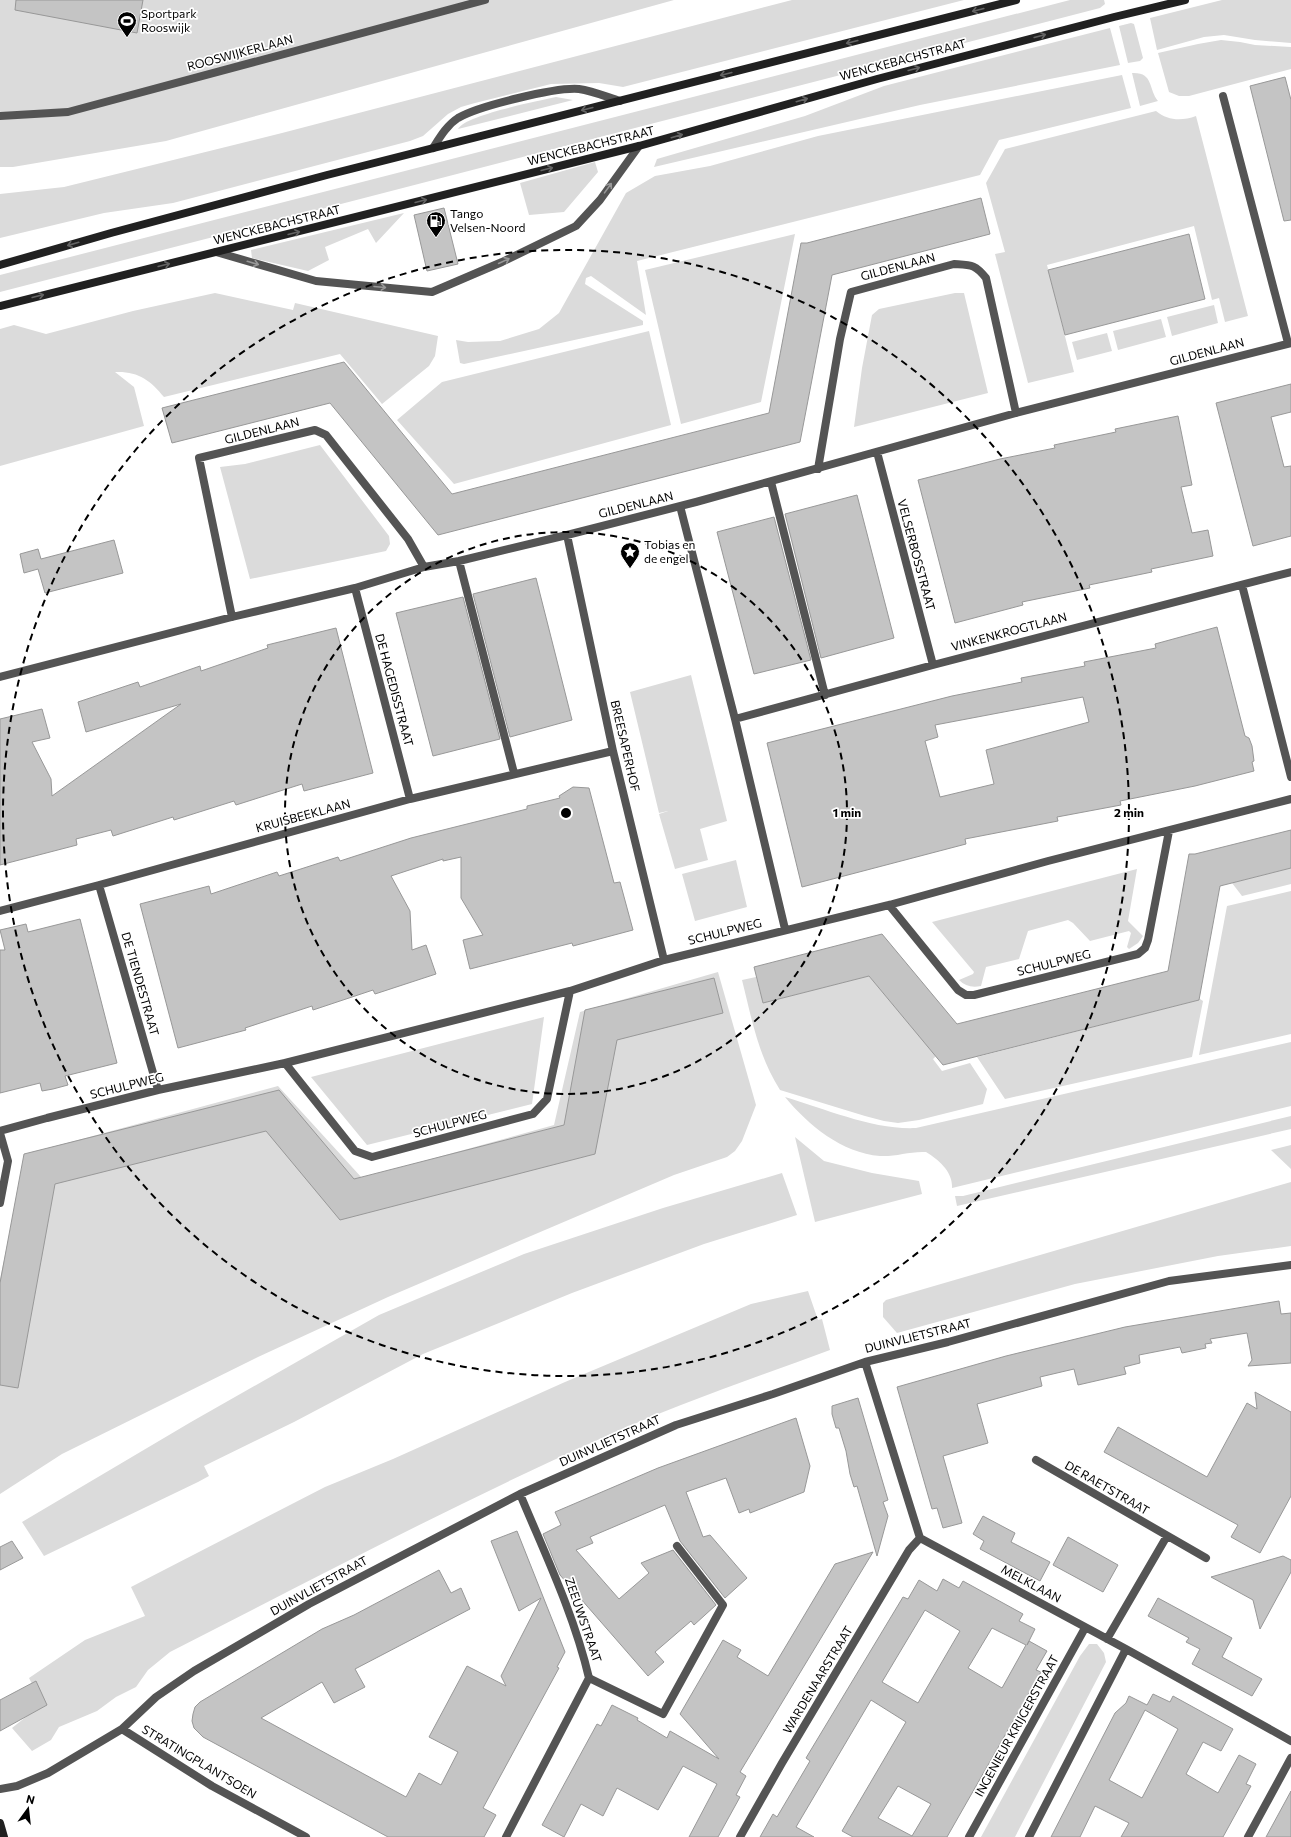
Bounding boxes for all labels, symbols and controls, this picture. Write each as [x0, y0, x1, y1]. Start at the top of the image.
place label: Sportpark Rooswijk [141, 6, 197, 34]
one-way arrow [972, 6, 985, 14]
sports icon: Sportpark Rooswijk [116, 10, 138, 38]
street label: ROOSWIJKERLAAN [185, 31, 294, 74]
one-way arrow [1033, 32, 1046, 40]
street label: WENCKEBACHSTRAAT [838, 35, 968, 83]
one-way arrow [846, 38, 859, 46]
one-way arrow [908, 65, 921, 73]
one-way arrow [720, 70, 733, 78]
one-way arrow [795, 96, 808, 103]
one-way arrow [581, 106, 594, 113]
street label: WENCKEBACHSTRAAT [526, 122, 656, 168]
one-way arrow [670, 131, 683, 139]
one-way arrow [540, 165, 553, 173]
one-way arrow [604, 183, 613, 194]
one-way arrow [414, 197, 427, 204]
street label: WENCKEBACHSTRAAT [212, 201, 342, 247]
place label: Tango Velsen-Noord [450, 206, 525, 234]
fuel station icon: Tango Velsen-Noord [425, 210, 447, 238]
one-way arrow [288, 228, 301, 236]
one-way arrow [67, 241, 80, 248]
street label: GILDENLAAN [859, 249, 937, 283]
one-way arrow [497, 257, 509, 264]
one-way arrow [247, 260, 260, 267]
one-way arrow [157, 261, 170, 268]
one-way arrow [373, 284, 386, 291]
one-way arrow [31, 292, 44, 300]
street label: GILDENLAAN [1168, 334, 1246, 368]
street label: GILDENLAAN [223, 414, 301, 446]
street label: GILDENLAAN [597, 488, 675, 520]
street label: VELSERBOSSTRAAT [895, 497, 939, 612]
place label: Tobias en de engel [644, 537, 695, 565]
place icon: Tobias en de engel [619, 541, 641, 569]
street label: VINKENKROGTLAAN [949, 609, 1068, 653]
street label: DE HAGEDISSTRAAT [373, 632, 417, 748]
street label: BREESAPERHOF [609, 699, 643, 793]
street label: KRUISBEEKLAAN [254, 796, 352, 834]
text: 1 min [833, 805, 861, 819]
text: 2 min [1114, 805, 1144, 819]
centre of rings [559, 806, 573, 820]
street label: SCHULPWEG [686, 915, 763, 947]
street label: DE TIENDESTRAAT [119, 930, 163, 1037]
street label: SCHULPWEG [1015, 946, 1092, 978]
street label: SCHULPWEG [88, 1069, 165, 1101]
street label: SCHULPWEG [411, 1106, 488, 1140]
street label: DUINVLIETSTRAAT [863, 1315, 973, 1355]
street label: DUINVLIETSTRAAT [557, 1411, 663, 1469]
street label: DE RAETSTRAAT [1063, 1457, 1152, 1517]
street label: DUINVLIETSTRAAT [267, 1552, 370, 1618]
street label: MELKLAAN [999, 1561, 1064, 1605]
street label: ZEEUWSTRAAT [563, 1575, 605, 1664]
street label: WARDENAARSTRAAT [779, 1623, 855, 1736]
street label: INGENIEUR KRIJGERSTRAAT [971, 1652, 1062, 1799]
street label: STRATINGPLANTSOEN [140, 1721, 259, 1801]
north arrow [8, 1789, 48, 1829]
text: N [25, 1792, 36, 1806]

